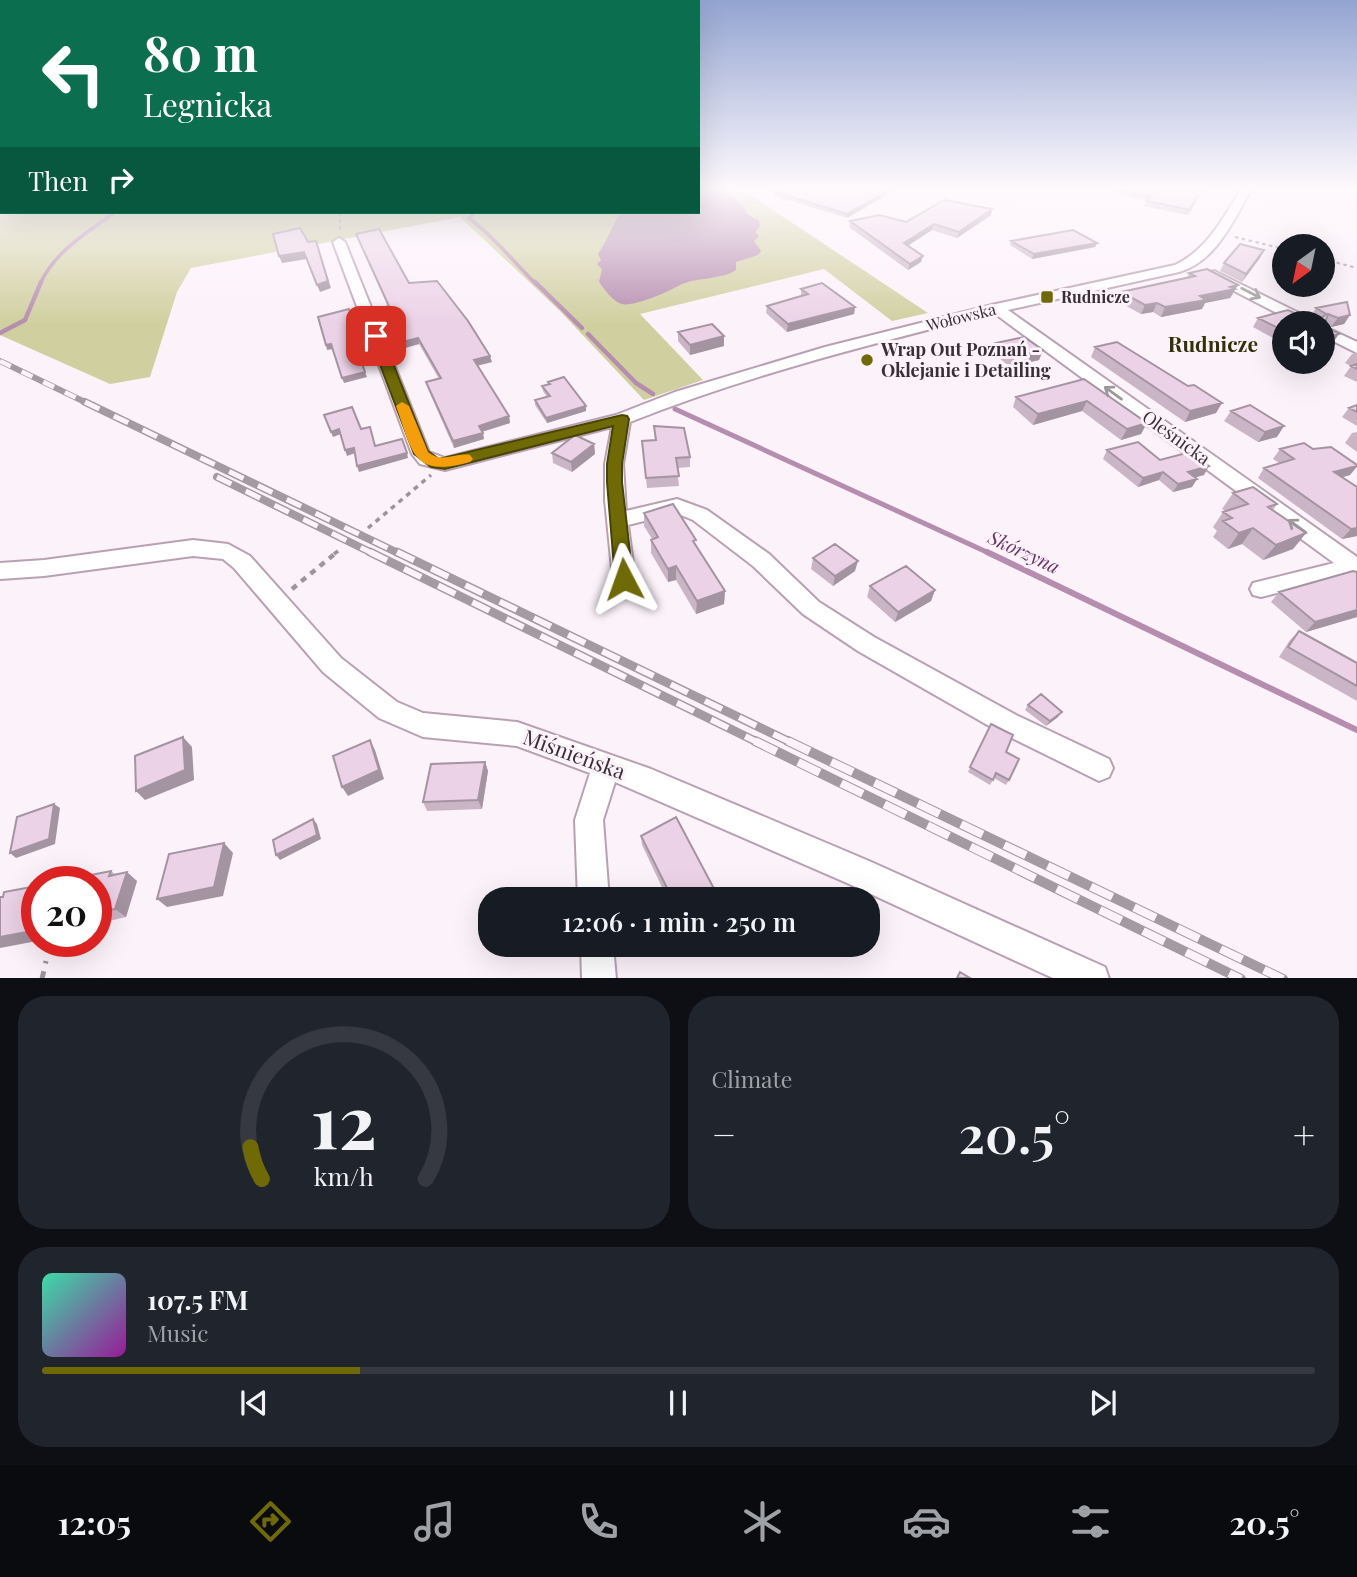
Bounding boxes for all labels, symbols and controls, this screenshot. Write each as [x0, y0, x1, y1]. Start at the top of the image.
text: 80 m [143, 19, 258, 84]
icon: left [28, 28, 119, 119]
text: Legnicka [143, 82, 272, 125]
icon: right [102, 161, 140, 199]
text: Then [28, 163, 88, 198]
north arrow [1272, 234, 1335, 298]
map controls [1272, 234, 1335, 374]
place label: Rudnicze [1061, 286, 1130, 307]
one-way arrow [1240, 287, 1260, 301]
marker: Rudnicze [1039, 289, 1055, 305]
street label: Wołowska [923, 298, 998, 336]
pin [346, 306, 406, 366]
button: sound [1272, 311, 1335, 374]
icon: arrive [357, 317, 395, 355]
district label: Rudnicze [1168, 329, 1258, 357]
place label: Wrap Out Poznań - Oklejanie i Detailing [880, 337, 1051, 382]
marker: Wrap Out Poznań - Oklejanie i Detailing [859, 352, 875, 368]
one-way arrow [1104, 385, 1123, 400]
street label: Oleśnicka [1138, 404, 1216, 470]
one-way arrow [1288, 519, 1307, 533]
water label: Skórzyna [983, 523, 1065, 579]
position arrow [587, 542, 661, 616]
street label: Miśnieńska [520, 722, 630, 785]
speed limit sign: 20 [21, 866, 112, 957]
text: 12:06 · 1 min · 250 m [562, 904, 796, 939]
text: Climate [712, 1063, 792, 1094]
text: 12 [311, 1070, 377, 1167]
text: 20.5° [958, 1098, 1070, 1167]
text: − [712, 1108, 736, 1159]
text: + [1293, 1108, 1315, 1159]
text: km/h [314, 1158, 374, 1191]
text: 107.5 FM [147, 1282, 248, 1317]
text: Music [147, 1317, 208, 1348]
icon: previous [235, 1384, 273, 1422]
icon: pause [659, 1384, 697, 1422]
icon: next [1084, 1384, 1122, 1422]
icon: directions [246, 1497, 295, 1546]
icon: music [410, 1497, 459, 1546]
icon: phone [574, 1497, 623, 1546]
icon: climate [738, 1497, 787, 1546]
icon: car [902, 1497, 951, 1546]
icon: filters [1066, 1497, 1115, 1546]
text: 12:05 [57, 1500, 131, 1543]
text: 20.5° [1229, 1500, 1300, 1543]

